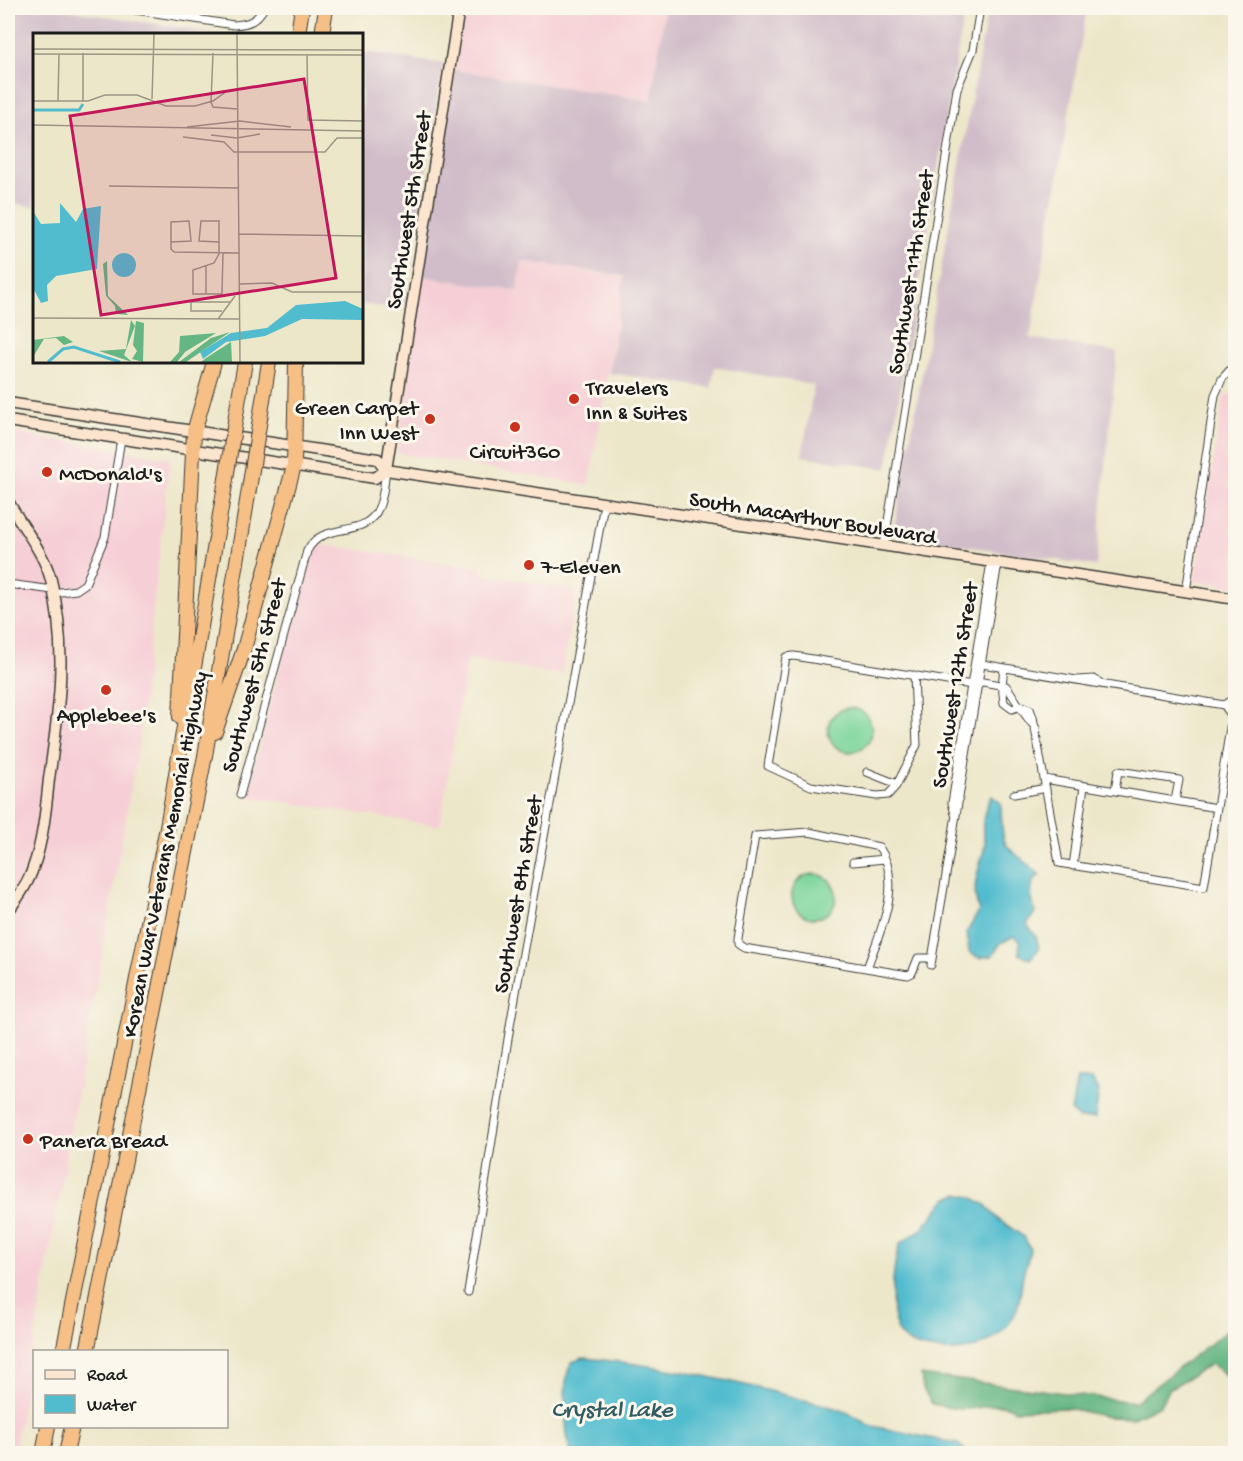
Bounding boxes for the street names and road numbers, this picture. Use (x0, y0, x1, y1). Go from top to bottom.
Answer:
street label: Southwest 5th Street (382, 108, 440, 311)
street label: Southwest 11th Street (884, 167, 942, 376)
street label: South MacArthur Boulevard (687, 488, 940, 553)
street label: Southwest 5th Street (217, 574, 295, 776)
street label: Southwest 12th Street (928, 579, 986, 790)
street label: Korean War Veterans Memorial Highway (119, 669, 215, 1040)
street label: Southwest 8th Street (490, 792, 550, 996)

